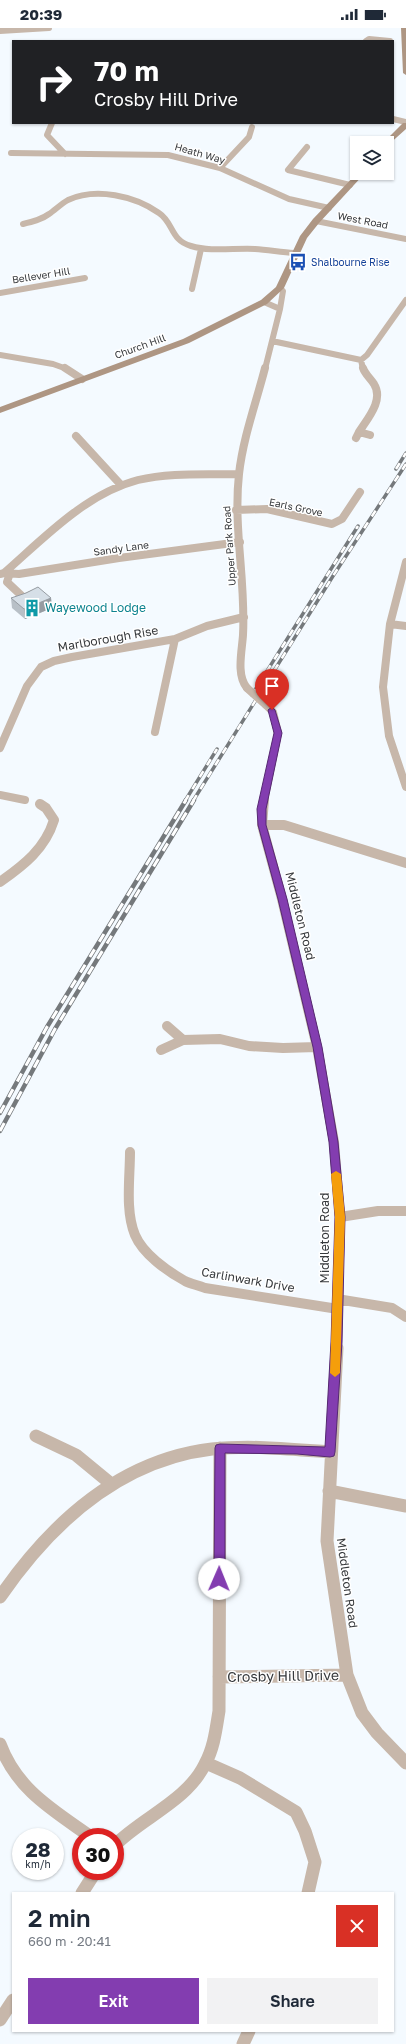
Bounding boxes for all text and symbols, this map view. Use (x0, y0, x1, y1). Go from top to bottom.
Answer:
text: 20:39 (20, 5, 62, 23)
text: 70 m (94, 54, 159, 87)
icon: right (28, 56, 80, 108)
text: Crosby Hill Drive (94, 88, 238, 110)
map controls (350, 136, 394, 180)
button: layers (350, 136, 394, 180)
street label: Heath Way (173, 140, 227, 166)
street label: West Road (337, 209, 389, 231)
bus stop icon: Shalbourne Rise (288, 252, 308, 272)
place label: Shalbourne Rise (311, 256, 390, 268)
street label: Bellever Hill (11, 264, 71, 286)
street label: Church Hill (113, 331, 167, 361)
street label: Earls Grove (268, 495, 324, 519)
street label: Upper Park Road (220, 505, 238, 587)
street label: Sandy Lane (93, 538, 150, 558)
building icon: Wayewood Lodge (22, 598, 42, 618)
place label: Wayewood Lodge (45, 600, 146, 615)
street label: Marlborough Rise (57, 622, 159, 655)
pin (255, 669, 289, 710)
icon: arrive (261, 675, 283, 697)
street label: Middleton Road (282, 870, 319, 962)
street label: Middleton Road (317, 1193, 332, 1283)
street label: Carlinwark Drive (200, 1264, 296, 1295)
street label: Middleton Road (334, 1537, 361, 1629)
position arrow (198, 1558, 240, 1600)
street label: Crosby Hill Drive (227, 1666, 339, 1685)
speed limit sign: 30 (72, 1828, 124, 1880)
text: 28 (25, 1837, 50, 1861)
text: km/h (25, 1858, 51, 1870)
text: 2 min (28, 1903, 90, 1932)
button: close (336, 1905, 378, 1947)
text: 660 m · 20:41 (28, 1933, 111, 1949)
button: Exit (28, 1978, 199, 2024)
button: Share (207, 1978, 378, 2024)

